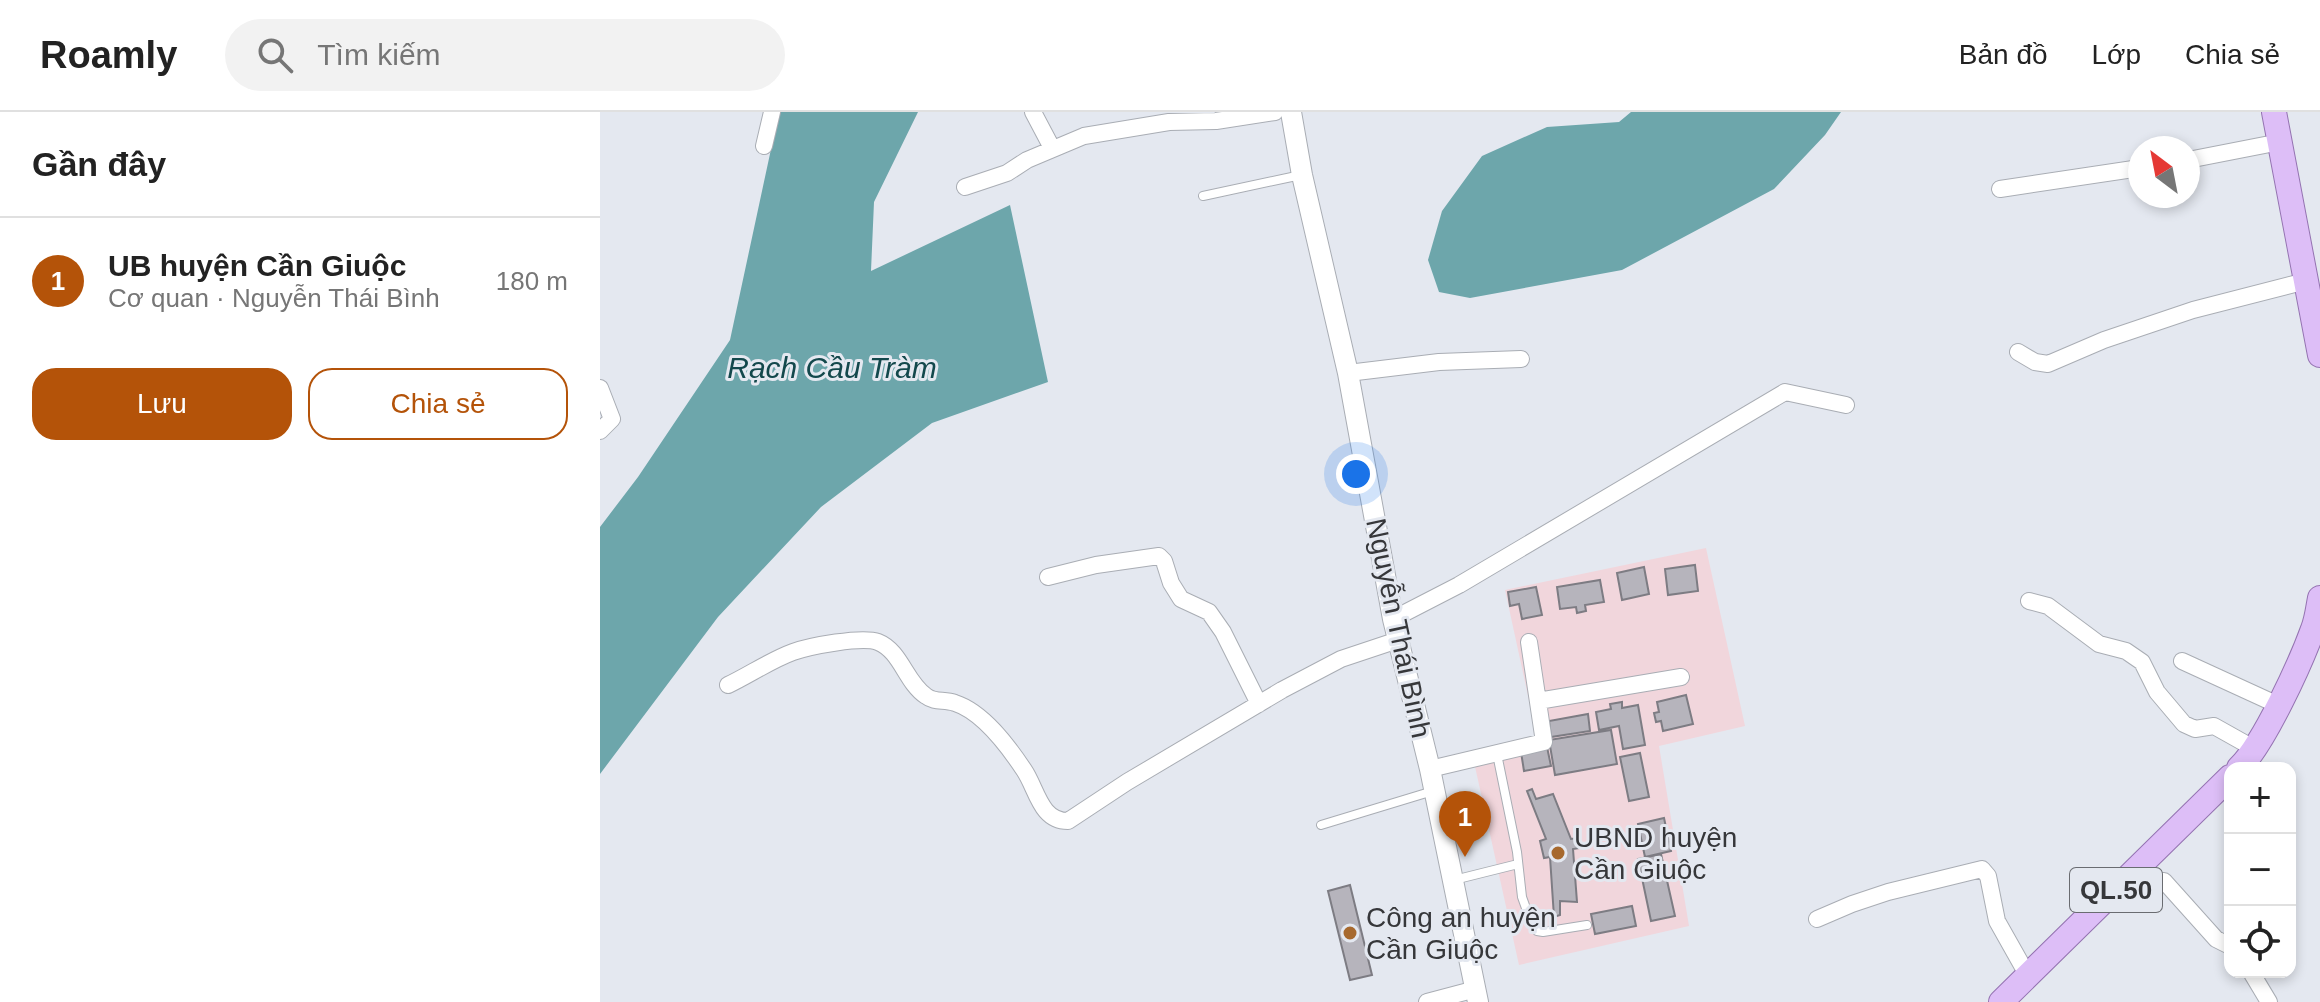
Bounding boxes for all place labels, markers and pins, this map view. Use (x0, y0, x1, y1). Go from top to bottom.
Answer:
pin: 1 (1439, 791, 1491, 857)
place label: UBND huyện Cần Giuộc (1574, 822, 1737, 885)
marker: UBND huyện Cần Giuộc (1549, 844, 1567, 862)
place label: Công an huyện Cần Giuộc (1366, 902, 1556, 965)
marker: Công an huyện Cần Giuộc (1341, 924, 1359, 942)

